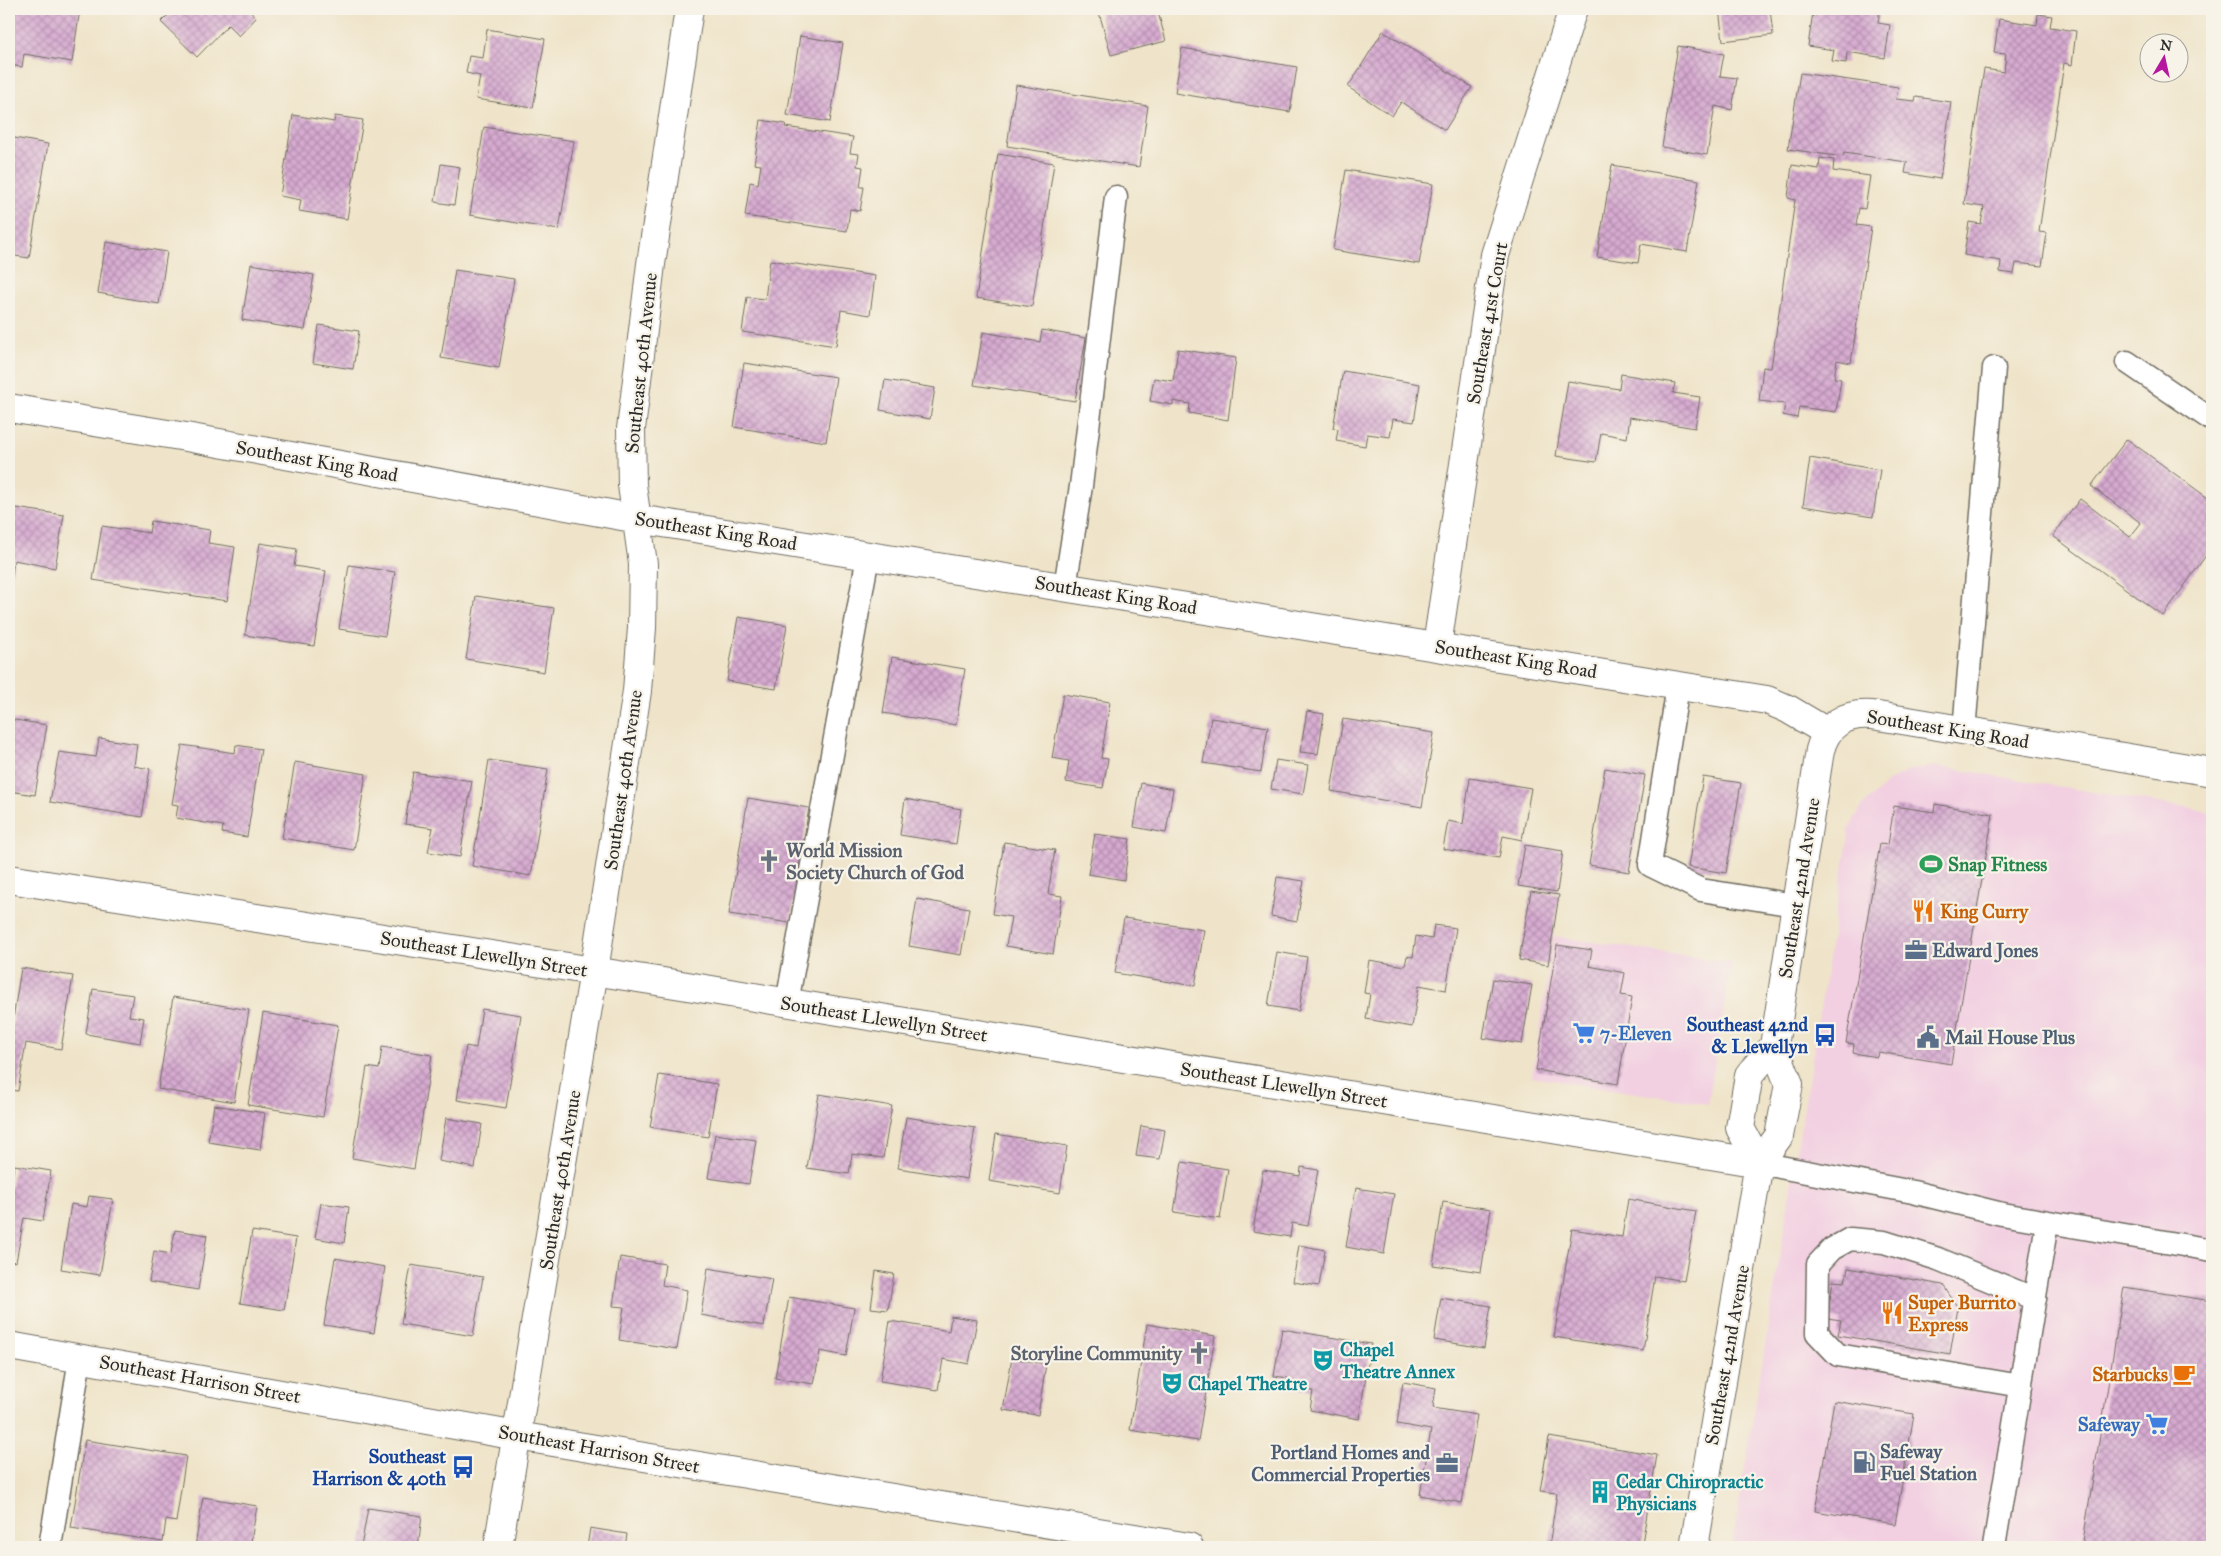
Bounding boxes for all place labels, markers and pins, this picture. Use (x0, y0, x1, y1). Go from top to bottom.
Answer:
place label: World Mission Society Church of God (786, 839, 964, 885)
church icon: World Mission Society Church of God (756, 848, 782, 874)
sports icon: Snap Fitness (1918, 851, 1944, 877)
place label: Snap Fitness (1948, 853, 2047, 877)
restaurant icon: King Curry (1910, 898, 1936, 924)
place label: King Curry (1940, 900, 2029, 924)
office icon: Edward Jones (1903, 937, 1929, 963)
place label: Edward Jones (1932, 939, 2038, 963)
place label: Southeast 42nd & Llewellyn (1687, 1013, 1809, 1059)
supermarket icon: 7-Eleven (1571, 1020, 1597, 1046)
place label: 7-Eleven (1600, 1022, 1672, 1045)
bus stop icon: Southeast 42nd & Llewellyn (1812, 1022, 1838, 1048)
public building icon: Mail House Plus (1915, 1024, 1941, 1050)
place label: Mail House Plus (1945, 1026, 2075, 1049)
place label: Super Burrito Express (1908, 1291, 2016, 1337)
restaurant icon: Super Burrito Express (1879, 1300, 1905, 1326)
place label: Chapel Theatre Annex (1339, 1338, 1455, 1383)
church icon: Storyline Community (1186, 1340, 1212, 1366)
place label: Storyline Community (1010, 1342, 1183, 1366)
theatre icon: Chapel Theatre Annex (1310, 1347, 1336, 1373)
cafe icon: Starbucks (2171, 1361, 2197, 1387)
place label: Starbucks (2092, 1363, 2168, 1386)
theatre icon: Chapel Theatre (1159, 1370, 1185, 1396)
place label: Chapel Theatre (1188, 1372, 1307, 1396)
supermarket icon: Safeway (2144, 1411, 2170, 1437)
place label: Safeway (2078, 1413, 2141, 1437)
place label: Safeway Fuel Station (1880, 1440, 1978, 1485)
place label: Portland Homes and Commercial Properties (1251, 1441, 1430, 1487)
place label: Southeast Harrison & 40th (312, 1445, 446, 1491)
fuel station icon: Safeway Fuel Station (1851, 1449, 1877, 1475)
office icon: Portland Homes and Commercial Properties (1434, 1450, 1460, 1476)
bus stop icon: Southeast Harrison & 40th (450, 1454, 476, 1480)
place label: Cedar Chiropractic Physicians (1616, 1470, 1764, 1516)
building icon: Cedar Chiropractic Physicians (1587, 1479, 1613, 1505)

